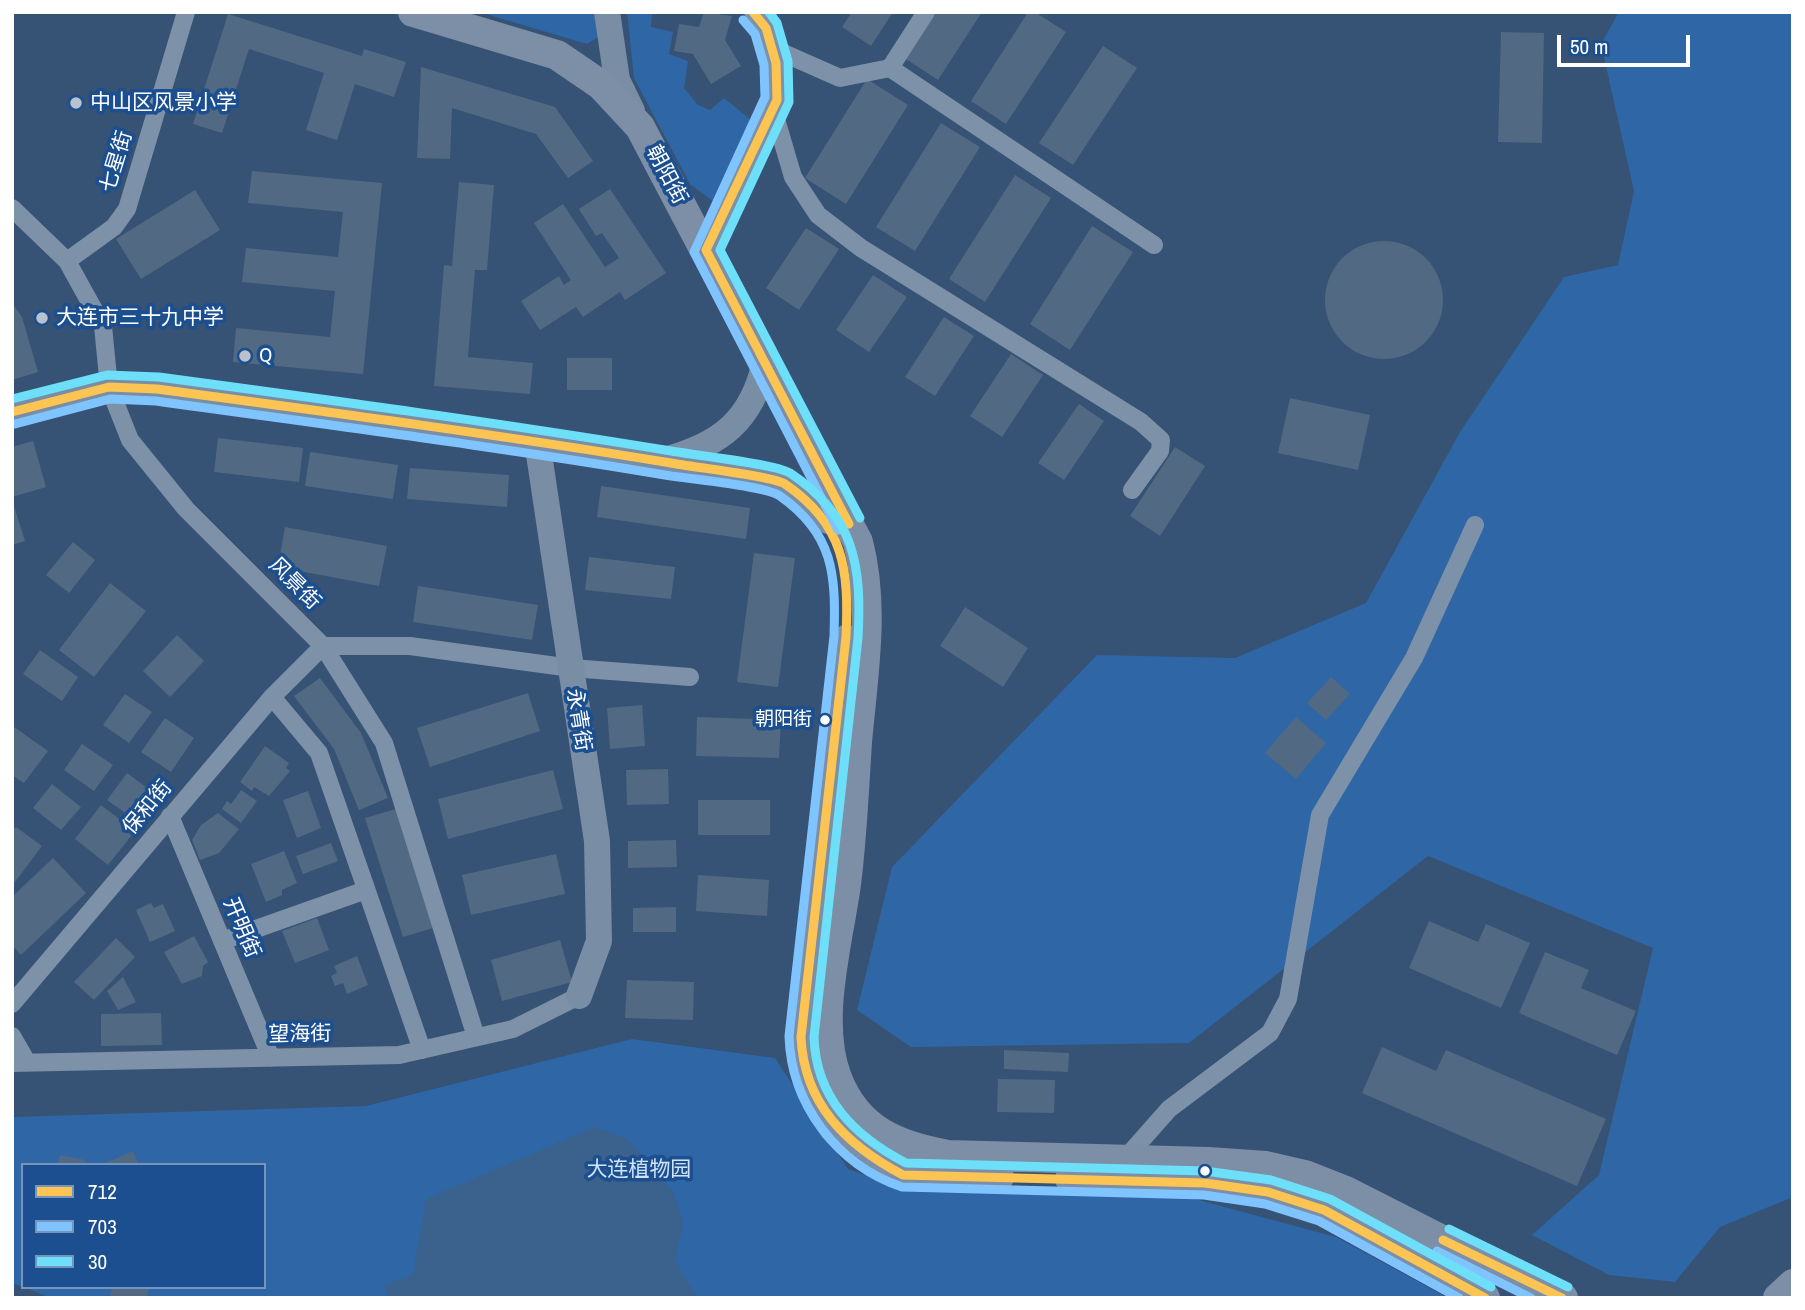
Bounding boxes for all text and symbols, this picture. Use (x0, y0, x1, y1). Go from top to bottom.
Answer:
scale bar (1560, 21, 1693, 65)
text: 50 m (1570, 32, 1608, 61)
place label: 中山区风景小学 (90, 90, 237, 116)
marker: 中山区风景小学 (68, 95, 84, 111)
street label: 七星街 (96, 128, 138, 196)
street label: 朝阳街 (640, 141, 692, 209)
place label: 大连市三十九中学 (56, 305, 224, 331)
marker: 大连市三十九中学 (34, 310, 50, 326)
place label: Q (259, 343, 272, 369)
marker: Q (237, 348, 253, 364)
street label: 风景街 (263, 553, 325, 615)
street label: 永青街 (561, 687, 595, 753)
place label: 朝阳街 (755, 709, 812, 731)
marker: 朝阳街 (818, 713, 832, 727)
street label: 保和街 (118, 776, 178, 840)
street label: 开明街 (217, 894, 265, 962)
street label: 望海街 (268, 1022, 332, 1048)
park label: 大连植物园 (587, 1157, 691, 1183)
legend (21, 1163, 266, 1289)
unlabelled marker (1198, 1164, 1212, 1178)
text: 712 (88, 1177, 117, 1206)
text: 703 (88, 1212, 117, 1241)
text: 30 (88, 1247, 107, 1276)

